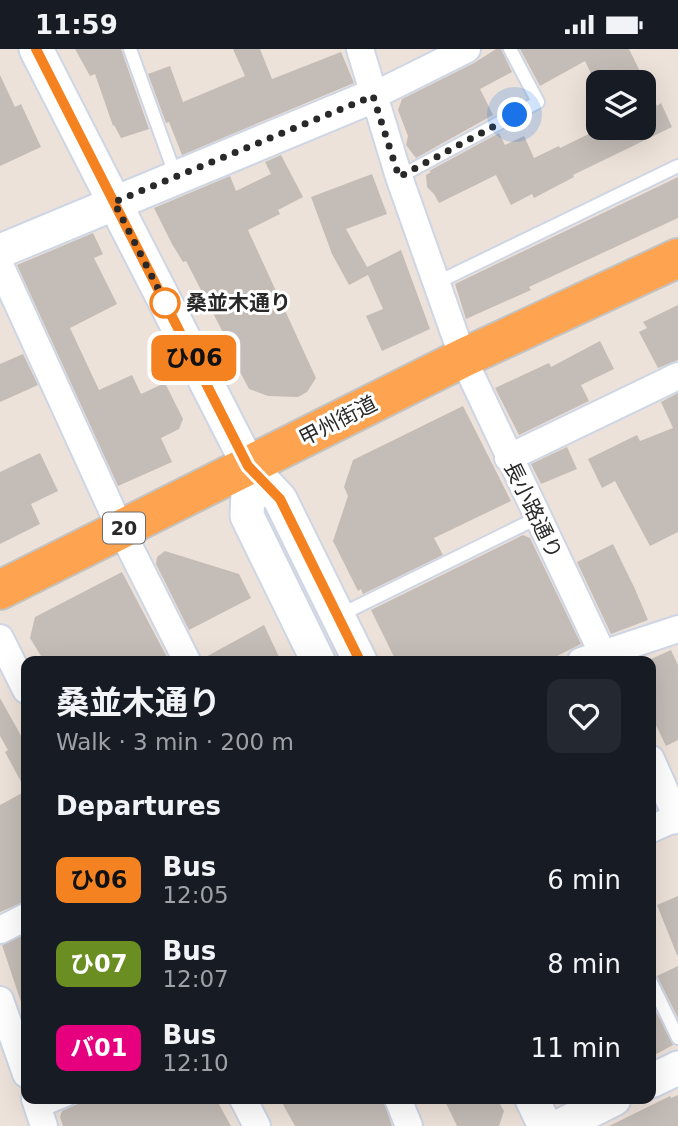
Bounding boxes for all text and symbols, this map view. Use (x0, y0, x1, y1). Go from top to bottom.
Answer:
text: 11:59 (35, 10, 118, 40)
map controls (586, 70, 656, 140)
button: layers (586, 70, 656, 140)
your location (497, 97, 532, 132)
marker: 桑並木通り (150, 288, 180, 318)
place label: 桑並木通り (186, 291, 291, 315)
line badge: ひ06 (154, 335, 234, 381)
text: ひ06 (165, 344, 223, 372)
street label: 甲州街道 (295, 391, 381, 451)
street label: 長小路通り (499, 458, 567, 562)
road number: 20 (103, 513, 145, 543)
button: heart (547, 679, 621, 753)
text: 桑並木通り (56, 683, 221, 722)
text: Walk · 3 min · 200 m (56, 729, 294, 755)
text: Departures (56, 791, 221, 821)
text: Bus (162, 852, 216, 882)
text: 6 min (547, 865, 621, 895)
text: ひ06 (70, 866, 127, 894)
text: 12:05 (162, 882, 229, 908)
text: Bus (162, 936, 216, 966)
text: 8 min (547, 949, 621, 979)
text: ひ07 (70, 950, 127, 978)
text: 12:07 (162, 966, 229, 992)
text: Bus (162, 1020, 216, 1050)
text: 11 min (531, 1033, 621, 1063)
text: バ01 (70, 1034, 127, 1062)
text: 12:10 (162, 1050, 229, 1076)

